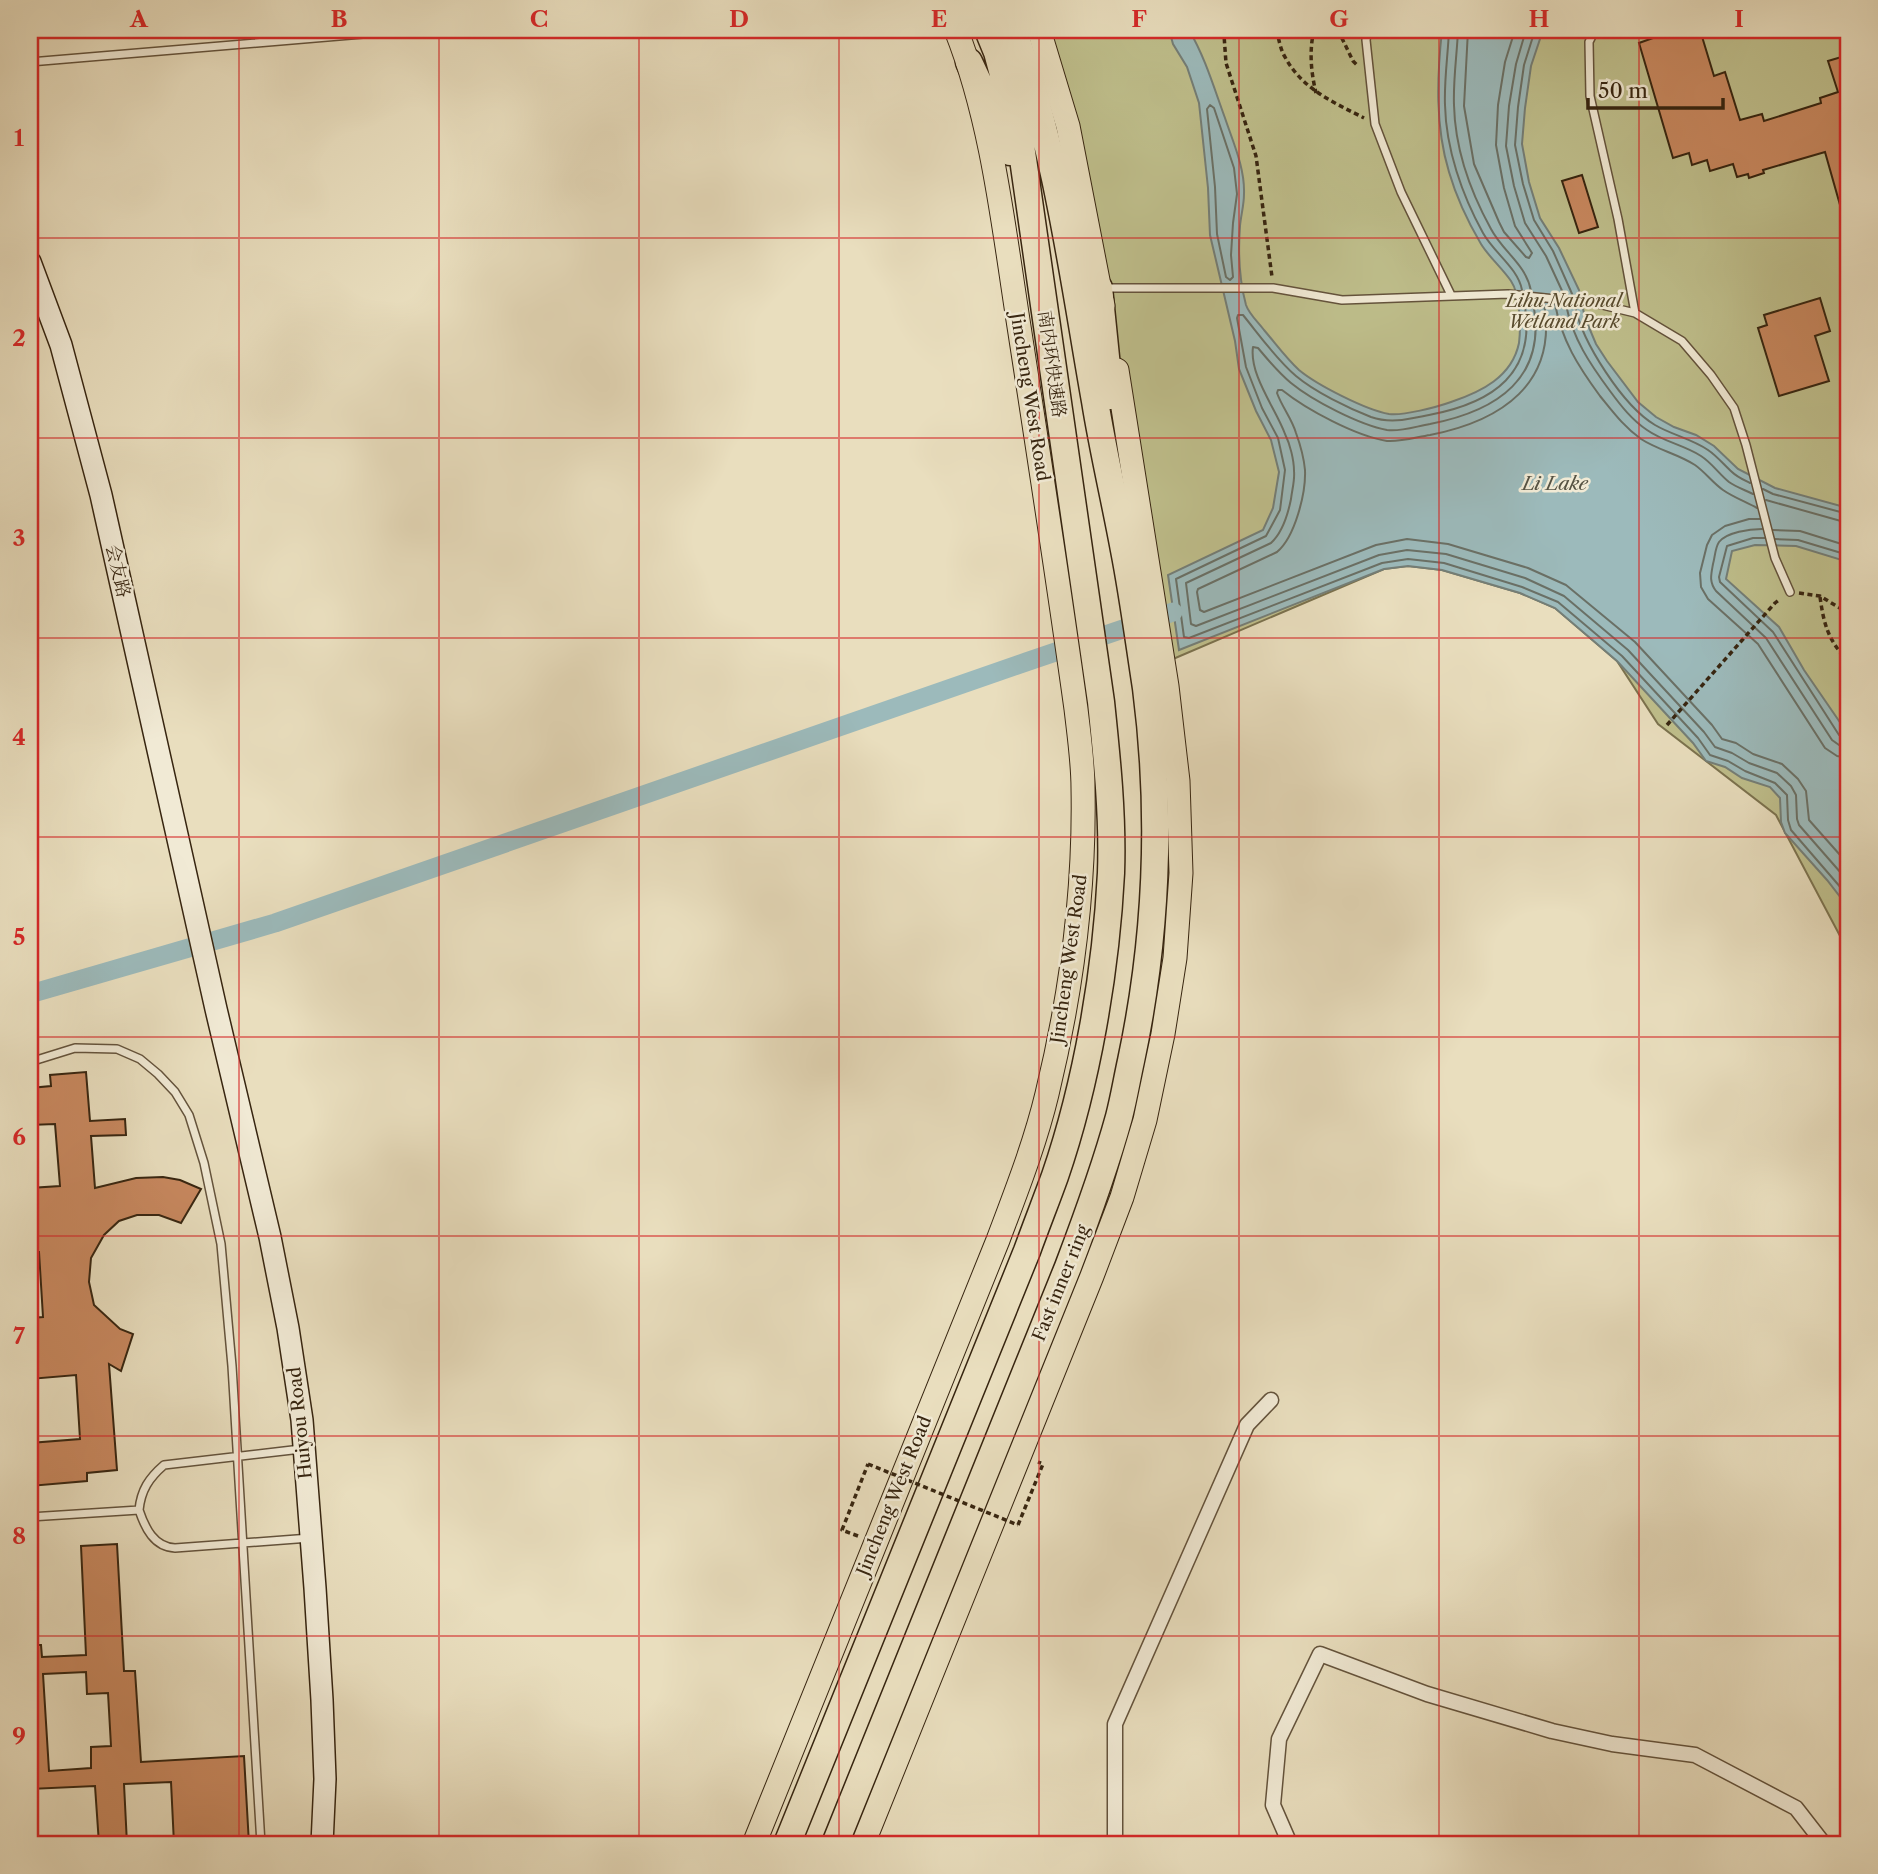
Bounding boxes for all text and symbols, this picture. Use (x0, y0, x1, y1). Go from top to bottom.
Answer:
text: A (129, 5, 149, 33)
text: B (330, 5, 348, 33)
text: C (530, 5, 548, 33)
text: D (729, 5, 749, 33)
text: E (931, 5, 947, 33)
text: F (1131, 5, 1147, 33)
text: G (1329, 5, 1349, 33)
text: H (1529, 5, 1550, 33)
text: I (1734, 5, 1744, 33)
scale bar (1588, 66, 1722, 110)
text: 50 m (1598, 78, 1648, 103)
text: 1 (14, 124, 25, 152)
park label: Lihu National Wetland Park (1504, 290, 1624, 333)
street label: Jincheng West Road (1005, 308, 1054, 483)
street label: 南内环快速路 (1034, 309, 1070, 419)
text: 2 (12, 324, 26, 352)
water label: Li Lake (1520, 472, 1589, 495)
text: 3 (13, 524, 26, 552)
street label: 会友路 (101, 542, 135, 600)
text: 4 (12, 723, 26, 751)
street label: Jincheng West Road (1046, 873, 1092, 1048)
text: 5 (13, 923, 25, 951)
text: 6 (12, 1123, 26, 1151)
street label: Fast inner ring (1028, 1221, 1094, 1344)
text: 7 (13, 1322, 25, 1350)
street label: Huiyou Road (283, 1366, 317, 1480)
street label: Jincheng West Road (851, 1413, 936, 1582)
text: 8 (12, 1522, 26, 1550)
text: 9 (12, 1722, 26, 1750)

